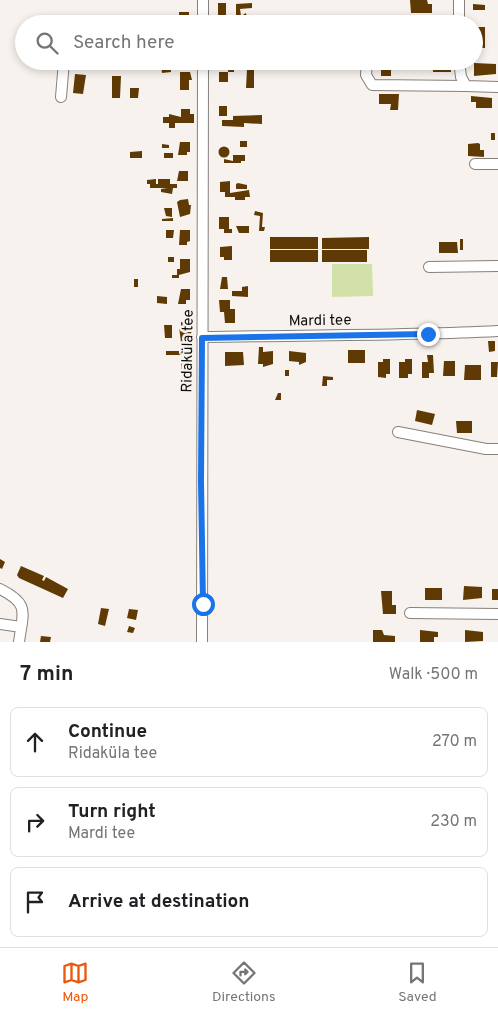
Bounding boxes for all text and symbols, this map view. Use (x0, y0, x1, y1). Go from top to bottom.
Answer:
search box (15, 15, 483, 70)
icon: search (33, 29, 61, 57)
text: Search here (73, 31, 175, 55)
street label: Ridaküla tee (178, 309, 199, 393)
street label: Mardi tee (288, 311, 352, 332)
route end (417, 323, 440, 346)
route start (192, 593, 215, 616)
text: 7 min (20, 661, 73, 688)
text: Walk · 500 m (389, 665, 478, 685)
text: Continue (68, 720, 147, 744)
icon: ahead (21, 728, 49, 756)
text: 270 m (432, 732, 477, 752)
text: Ridaküla tee (68, 744, 157, 764)
text: Turn right (68, 800, 156, 824)
icon: right (21, 808, 49, 836)
text: 230 m (430, 812, 477, 832)
text: Mardi tee (68, 824, 135, 844)
icon: arrive (21, 888, 49, 916)
text: Arrive at destination (68, 890, 249, 914)
tab: Map (61, 959, 89, 1006)
tab: Directions (212, 959, 276, 1006)
tab: Saved (398, 959, 437, 1006)

